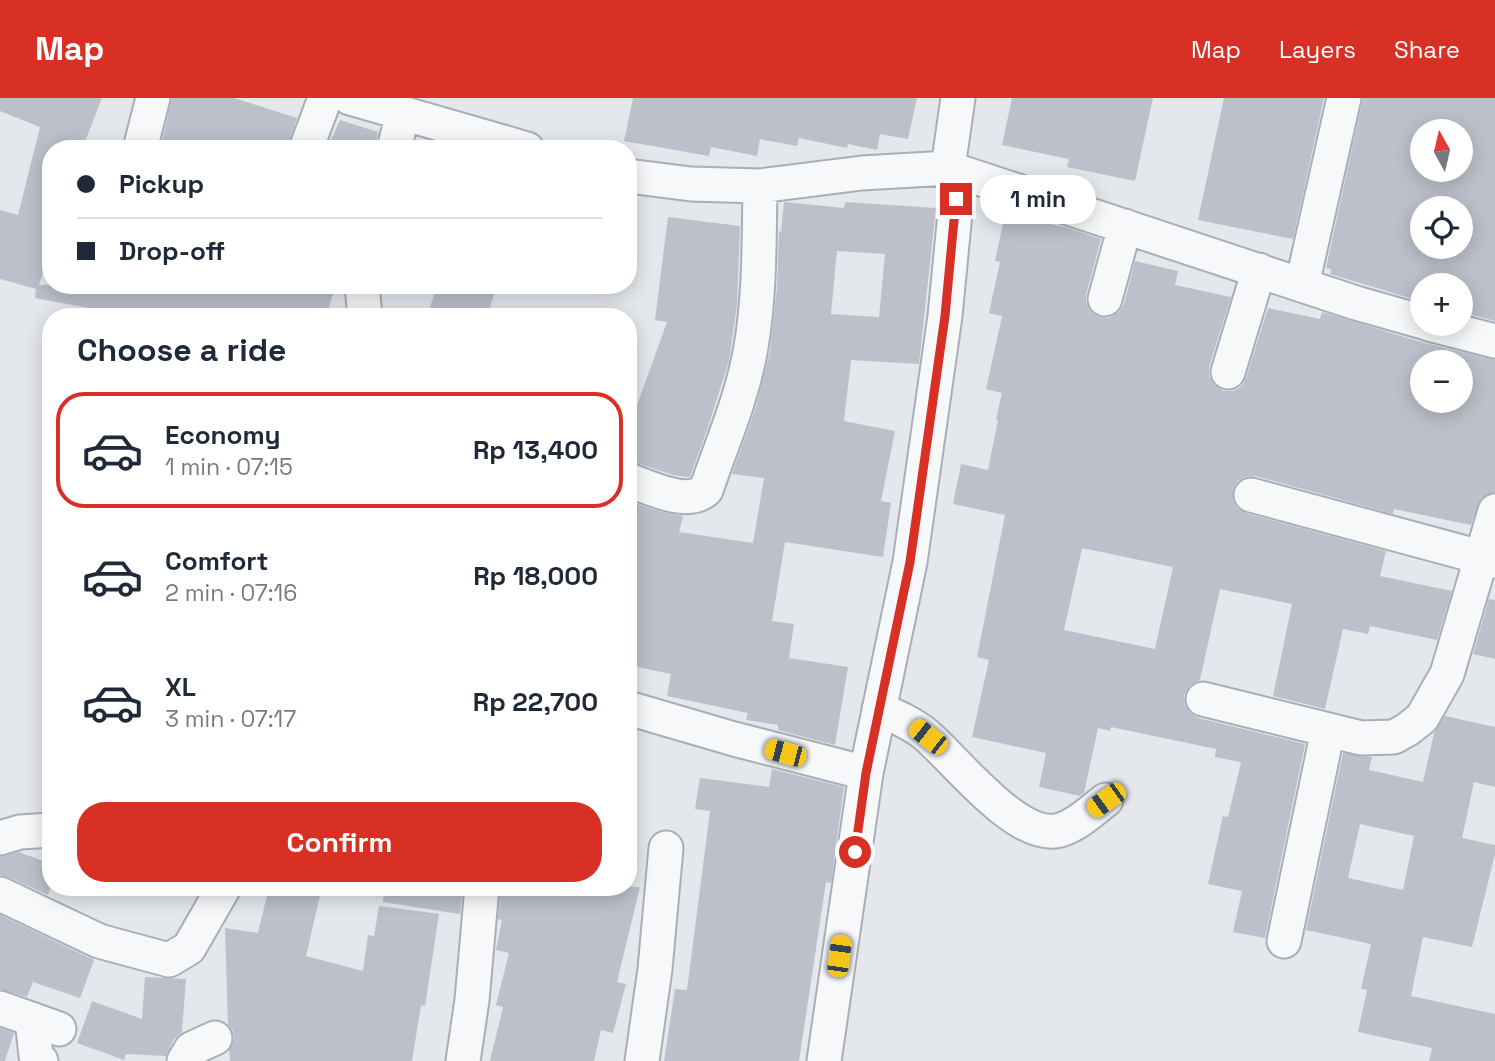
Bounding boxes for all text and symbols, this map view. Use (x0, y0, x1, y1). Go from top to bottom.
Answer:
text: Map (35, 28, 104, 70)
text: Map (1191, 34, 1241, 65)
text: Layers (1279, 34, 1356, 65)
text: Share (1394, 34, 1460, 65)
north arrow (1410, 119, 1474, 182)
map controls (1410, 119, 1473, 413)
text: Pickup (119, 167, 204, 201)
callout: 1 min (981, 174, 1096, 224)
route end (940, 183, 972, 215)
text: 1 min (1010, 184, 1066, 214)
button: locate (1410, 196, 1473, 259)
text: Drop-off (119, 234, 225, 268)
button: + (1410, 273, 1473, 336)
text: Choose a ride (77, 330, 287, 370)
button: − (1410, 350, 1473, 413)
text: Economy (165, 418, 281, 452)
icon: car (81, 419, 144, 482)
text: Rp 13,400 (473, 433, 598, 467)
text: 1 min · 07:15 (165, 452, 293, 482)
text: Comfort (165, 544, 268, 578)
icon: car (81, 545, 144, 608)
text: Rp 18,000 (473, 559, 598, 593)
text: 2 min · 07:16 (165, 578, 297, 608)
text: XL (165, 670, 196, 704)
icon: car (81, 671, 144, 734)
text: Rp 22,700 (473, 685, 598, 719)
text: 3 min · 07:17 (165, 704, 296, 734)
car (905, 716, 952, 758)
car (762, 737, 809, 769)
car (1083, 779, 1130, 821)
button: Confirm (77, 802, 602, 882)
route start (839, 836, 871, 868)
car (826, 934, 853, 978)

